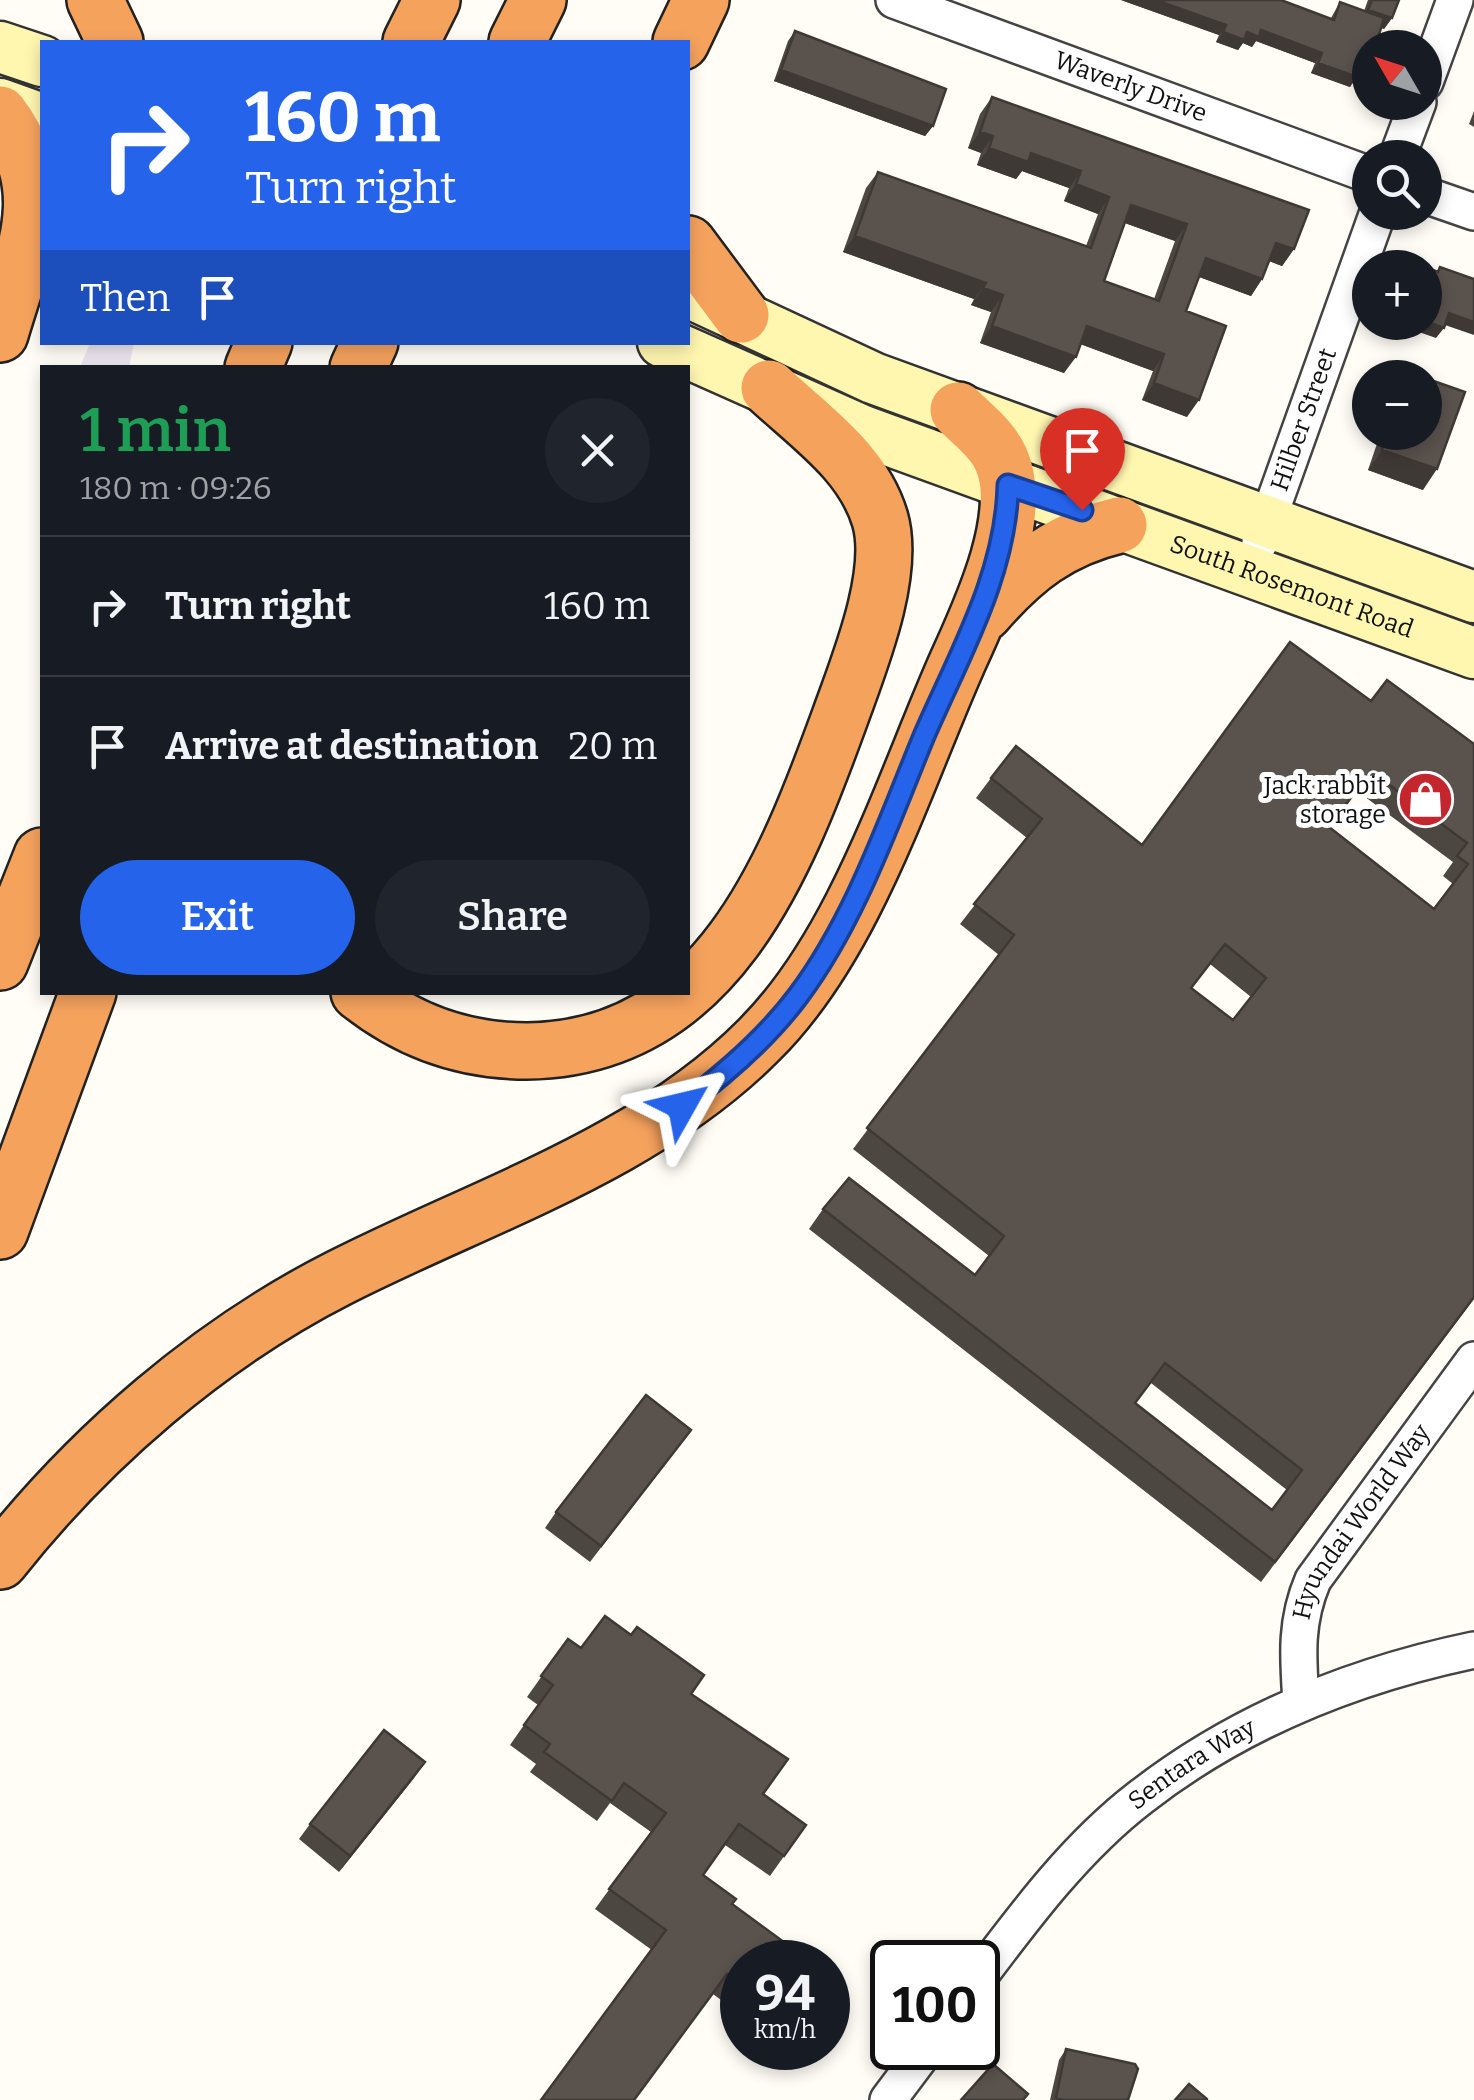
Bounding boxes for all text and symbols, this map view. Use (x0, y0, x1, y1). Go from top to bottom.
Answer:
north arrow (1352, 30, 1442, 120)
map controls (1352, 30, 1442, 450)
street label: Waverly Drive (1050, 45, 1211, 129)
text: 160 m (245, 76, 440, 160)
icon: right (80, 80, 210, 210)
button: search (1352, 140, 1442, 230)
text: Turn right (245, 161, 457, 215)
button: + (1352, 250, 1442, 340)
icon: arrive (190, 270, 245, 325)
text: Then (80, 275, 170, 321)
street label: Hilber Street (1264, 344, 1343, 495)
button: − (1352, 360, 1442, 450)
text: 1 min (80, 395, 231, 467)
button: close (545, 398, 650, 503)
pin (1040, 408, 1125, 511)
icon: arrive (1055, 423, 1110, 478)
text: 180 m · 09:26 (80, 469, 271, 507)
street label: South Rosemont Road (1166, 529, 1418, 645)
icon: right (80, 579, 135, 634)
text: Turn right (165, 583, 351, 629)
text: 160 m (544, 583, 650, 629)
icon: arrive (80, 719, 135, 774)
text: Arrive at destination (165, 723, 538, 769)
text: 20 m (568, 723, 657, 769)
shop icon: Jack rabbit storage (1395, 770, 1455, 830)
place label: Jack rabbit storage (1263, 771, 1386, 830)
button: Exit (80, 860, 355, 975)
button: Share (375, 860, 650, 975)
position arrow (630, 1054, 734, 1158)
street label: Hyundai World Way (1287, 1418, 1437, 1622)
street label: Sentara Way (1122, 1712, 1261, 1816)
speed limit sign: 100 (870, 1940, 1000, 2070)
text: 94 (755, 1963, 815, 2023)
text: km/h (754, 2015, 816, 2045)

